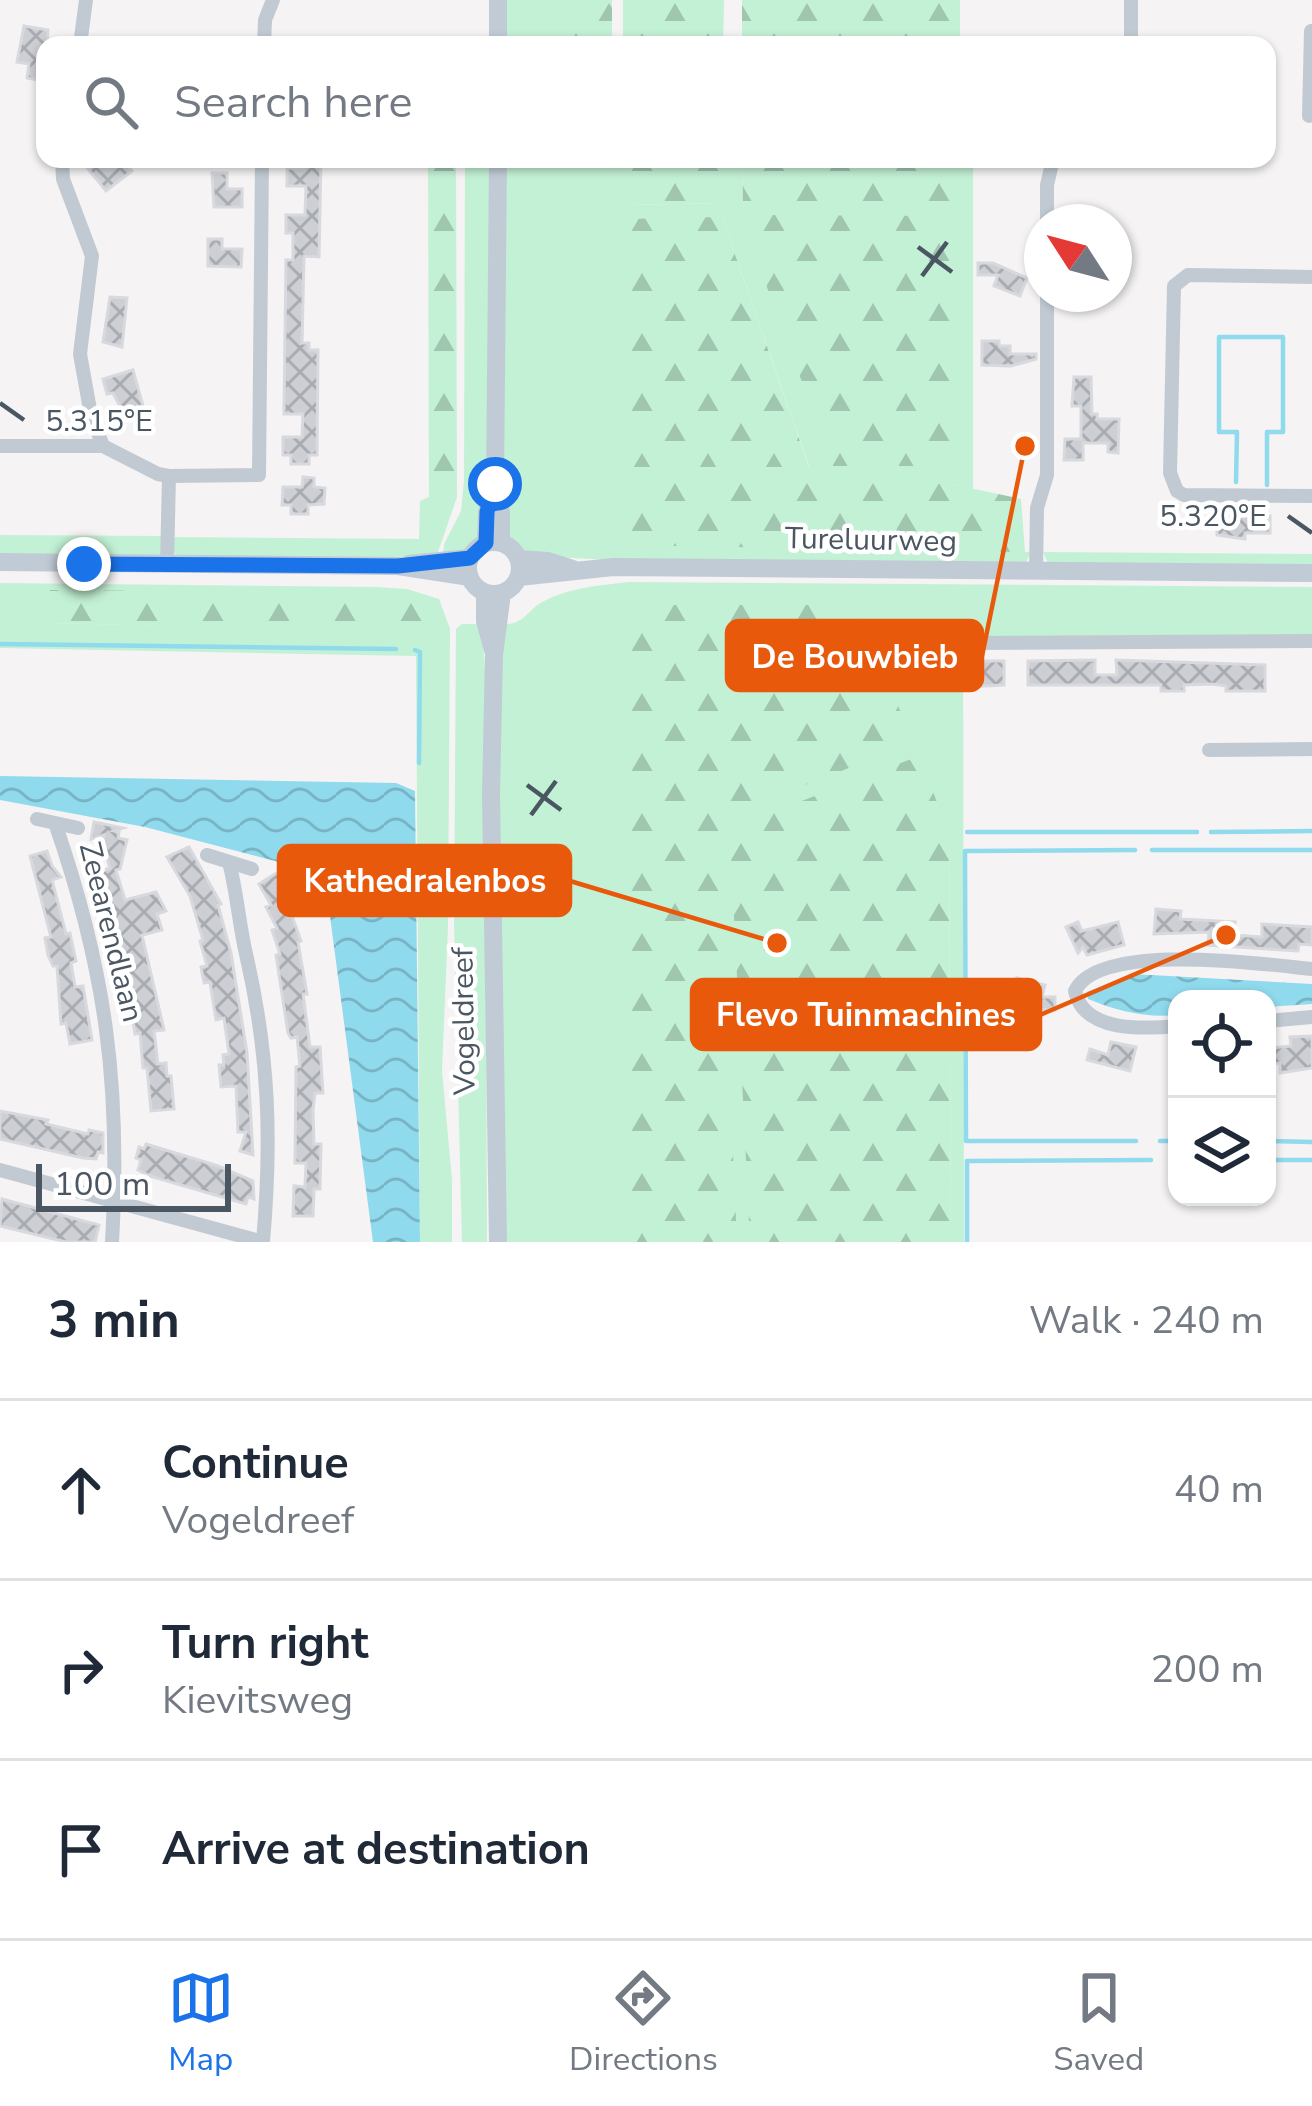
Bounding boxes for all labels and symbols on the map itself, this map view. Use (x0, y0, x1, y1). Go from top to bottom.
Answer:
north arrow (1024, 204, 1132, 312)
text: 5.315°E (45, 401, 153, 442)
route start (468, 457, 522, 511)
text: 5.320°E (1159, 496, 1267, 537)
street label: Tureluurweg (785, 518, 957, 562)
route end (57, 537, 111, 591)
callout: De Bouwbieb (727, 621, 982, 690)
text: De Bouwbieb (752, 635, 958, 680)
street label: Zeearendlaan (69, 838, 153, 1026)
callout: Kathedralenbos (279, 846, 570, 915)
text: Kathedralenbos (304, 859, 546, 904)
street label: Vogeldreef (442, 946, 486, 1096)
callout: Flevo Tuinmachines (692, 980, 1040, 1049)
text: Flevo Tuinmachines (716, 993, 1016, 1038)
scale bar (36, 1158, 231, 1211)

